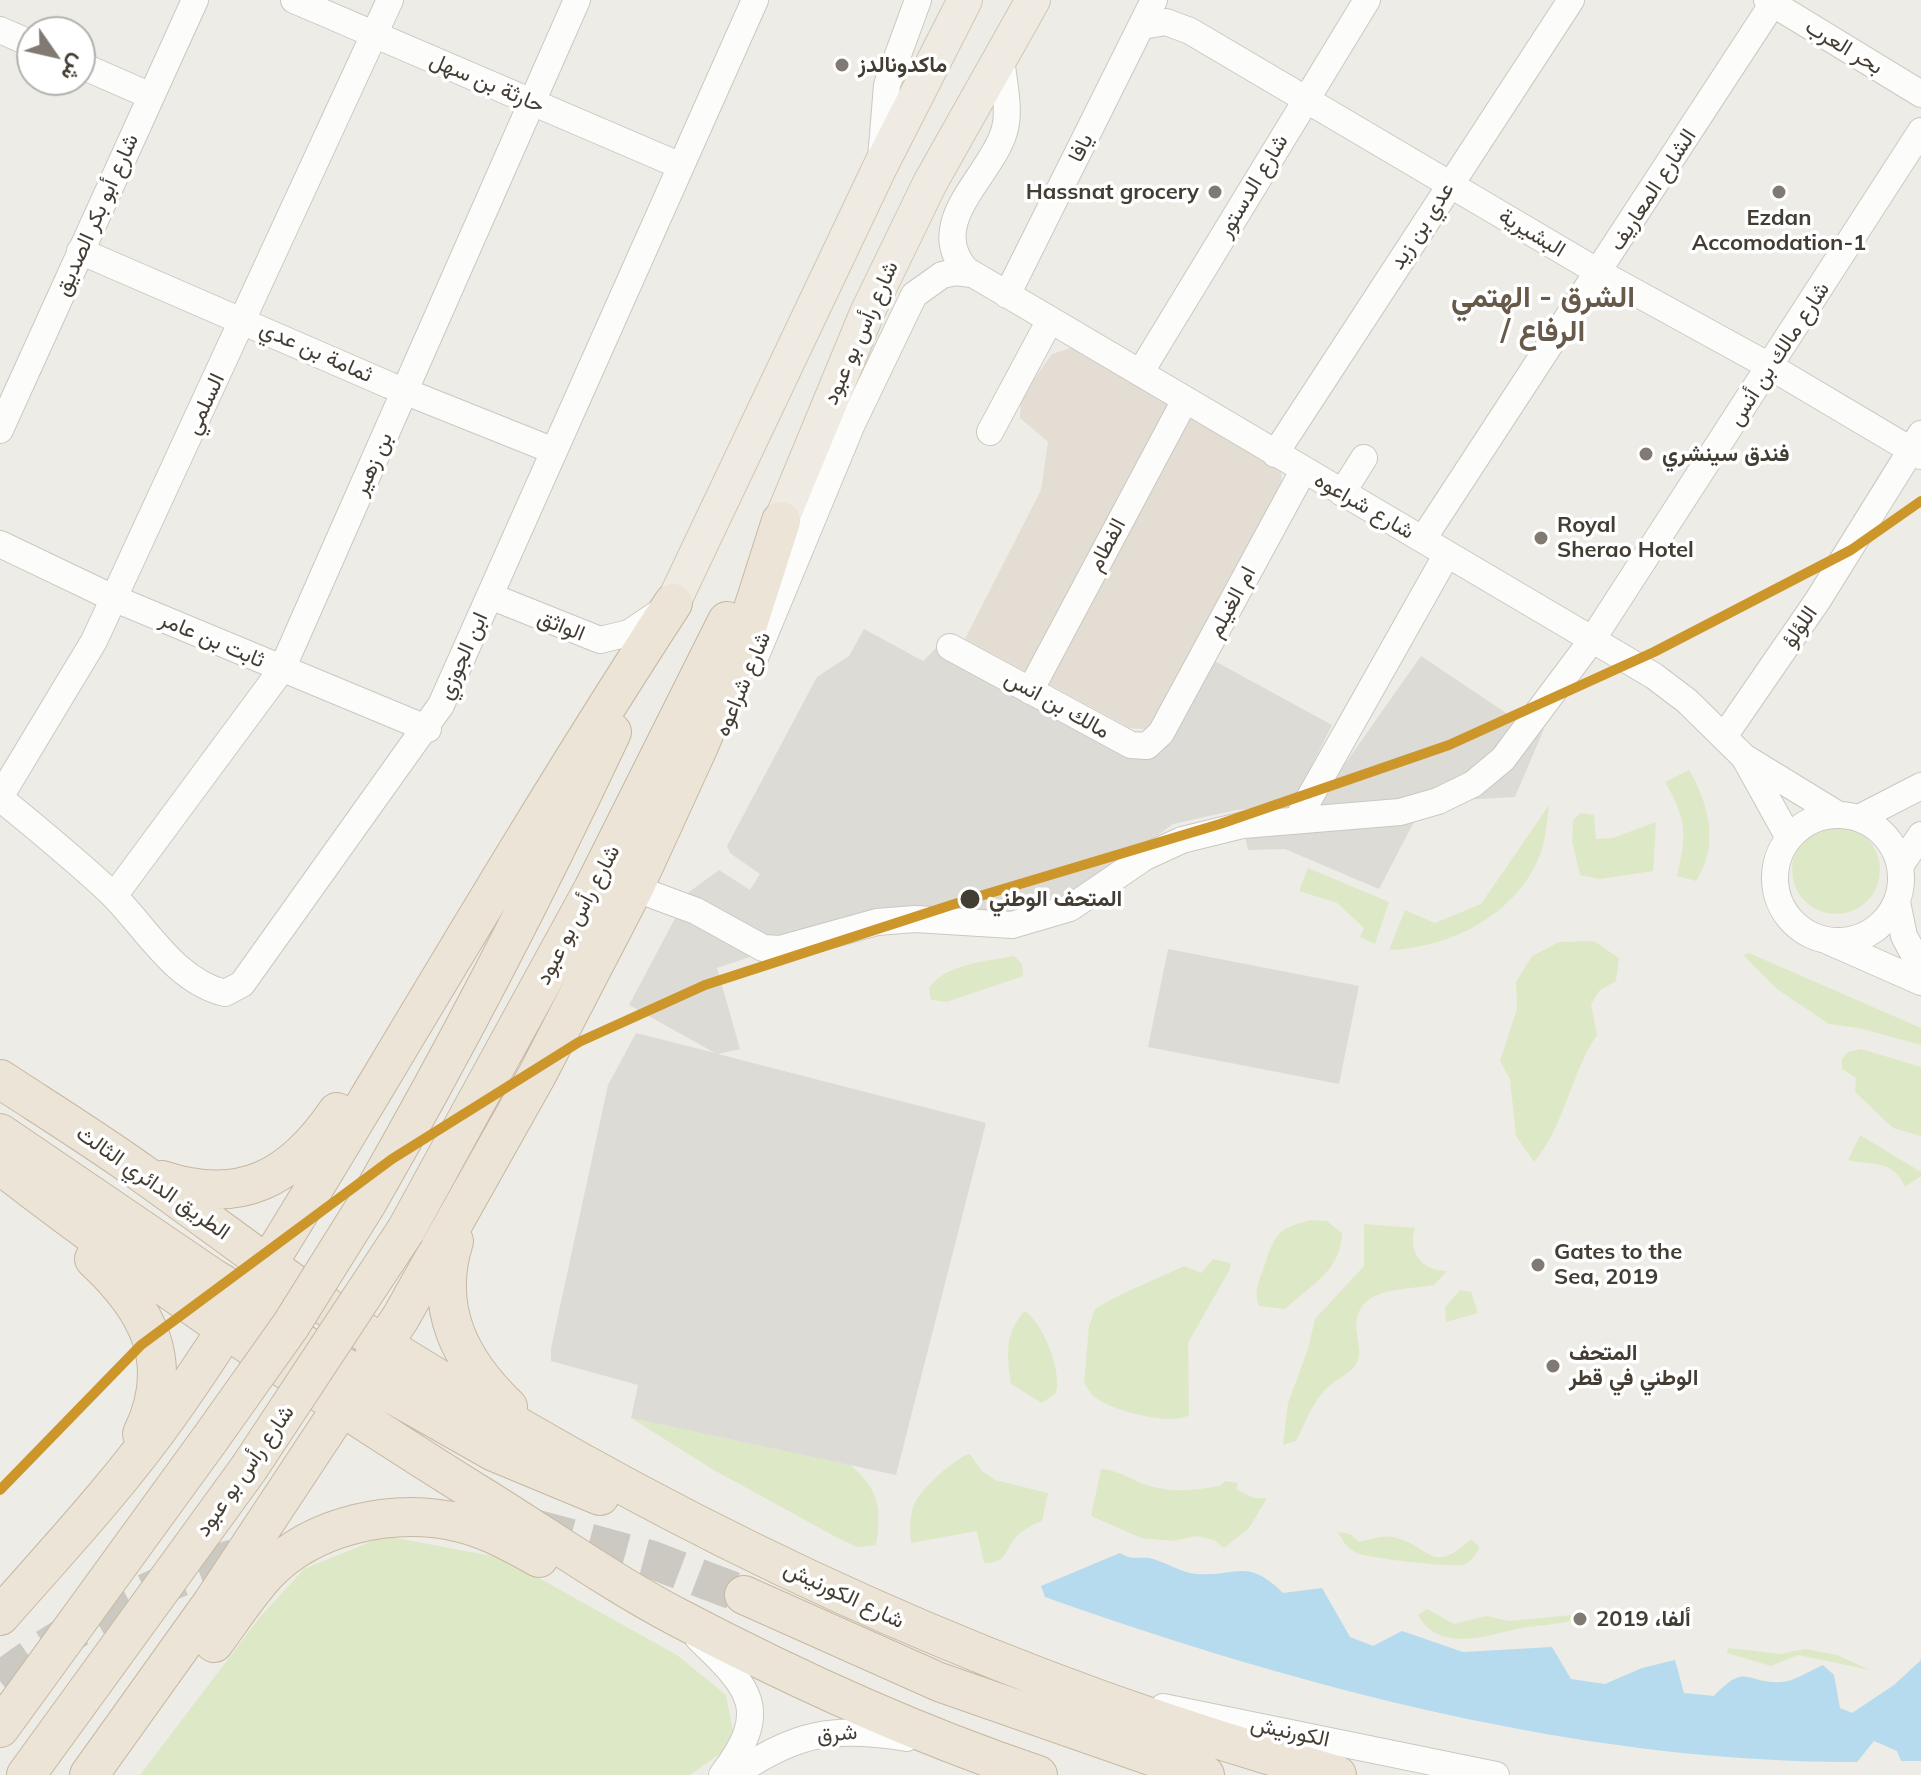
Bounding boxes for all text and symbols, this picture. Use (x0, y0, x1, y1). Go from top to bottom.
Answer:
street label: بحر العرب (1800, 14, 1888, 80)
north arrow (16, 16, 96, 96)
street label: حارثة بن سهل (426, 47, 548, 119)
text: ش (55, 50, 93, 87)
place label: ماكدونالدز (858, 52, 947, 78)
marker: ماكدونالدز (833, 56, 851, 74)
street label: الشارع المعاريف (1604, 124, 1702, 256)
street label: يافا (1063, 129, 1099, 167)
street label: شارع أبو بكر الصديق (49, 130, 145, 300)
street label: شارع الدستور (1212, 130, 1294, 242)
street label: عدي بن زيد (1384, 177, 1460, 275)
place label: Hassnat grocery (1026, 179, 1199, 205)
marker: Hassnat grocery (1206, 183, 1224, 201)
marker: Ezdan Accomodation-1 (1770, 183, 1788, 201)
street label: البشيرية (1494, 203, 1570, 263)
place label: Ezdan Accomodation-1 (1692, 205, 1866, 256)
street label: شارع رأس بو عبود (818, 257, 904, 409)
street label: شارع مالك بن أنس (1723, 277, 1835, 431)
district label: الشرق - الهتمي / الرفاع (1451, 280, 1635, 350)
street label: ثمامة بن عدي (255, 315, 377, 389)
street label: السلمي (179, 369, 231, 439)
street label: بن زهير (347, 428, 399, 500)
place label: فندق سينشري (1662, 441, 1789, 467)
marker: فندق سينشري (1637, 445, 1655, 463)
street label: شارع شراعوه (1309, 467, 1419, 545)
place label: Royal Sherao Hotel (1557, 512, 1694, 564)
street label: الفطام (1082, 514, 1132, 576)
marker: Royal Sherao Hotel (1532, 529, 1550, 547)
street label: ام الغيلم (1202, 562, 1262, 642)
street label: اللؤلؤ (1777, 601, 1823, 653)
street label: الواثق (533, 605, 589, 647)
street label: ثابت بن عامر (156, 606, 268, 674)
street label: ابن الجوزي (432, 608, 494, 704)
street label: شارع شراعوه (709, 628, 777, 740)
street label: مالك بن انس (1000, 665, 1114, 745)
street label: شارع رأس بو عبود (530, 841, 626, 989)
place label: المتحف الوطني (989, 886, 1122, 912)
marker: المتحف الوطني (958, 887, 982, 911)
street label: الطريق الدائري الثالث (71, 1120, 235, 1246)
place label: Gates to the Sea, 2019 (1554, 1239, 1682, 1290)
marker: Gates to the Sea, 2019 (1529, 1256, 1547, 1274)
place label: المتحف الوطني في قطر (1569, 1340, 1698, 1392)
marker: المتحف الوطني في قطر (1544, 1357, 1562, 1375)
street label: شارع رأس بو عبود (190, 1400, 300, 1542)
street label: شارع الكورنيش (780, 1556, 908, 1634)
place label: ألفا، 2019 (1596, 1606, 1691, 1632)
marker: ألفا، 2019 (1571, 1610, 1589, 1628)
street label: الكورنيش (1248, 1711, 1332, 1753)
street label: شرق (816, 1719, 858, 1749)

